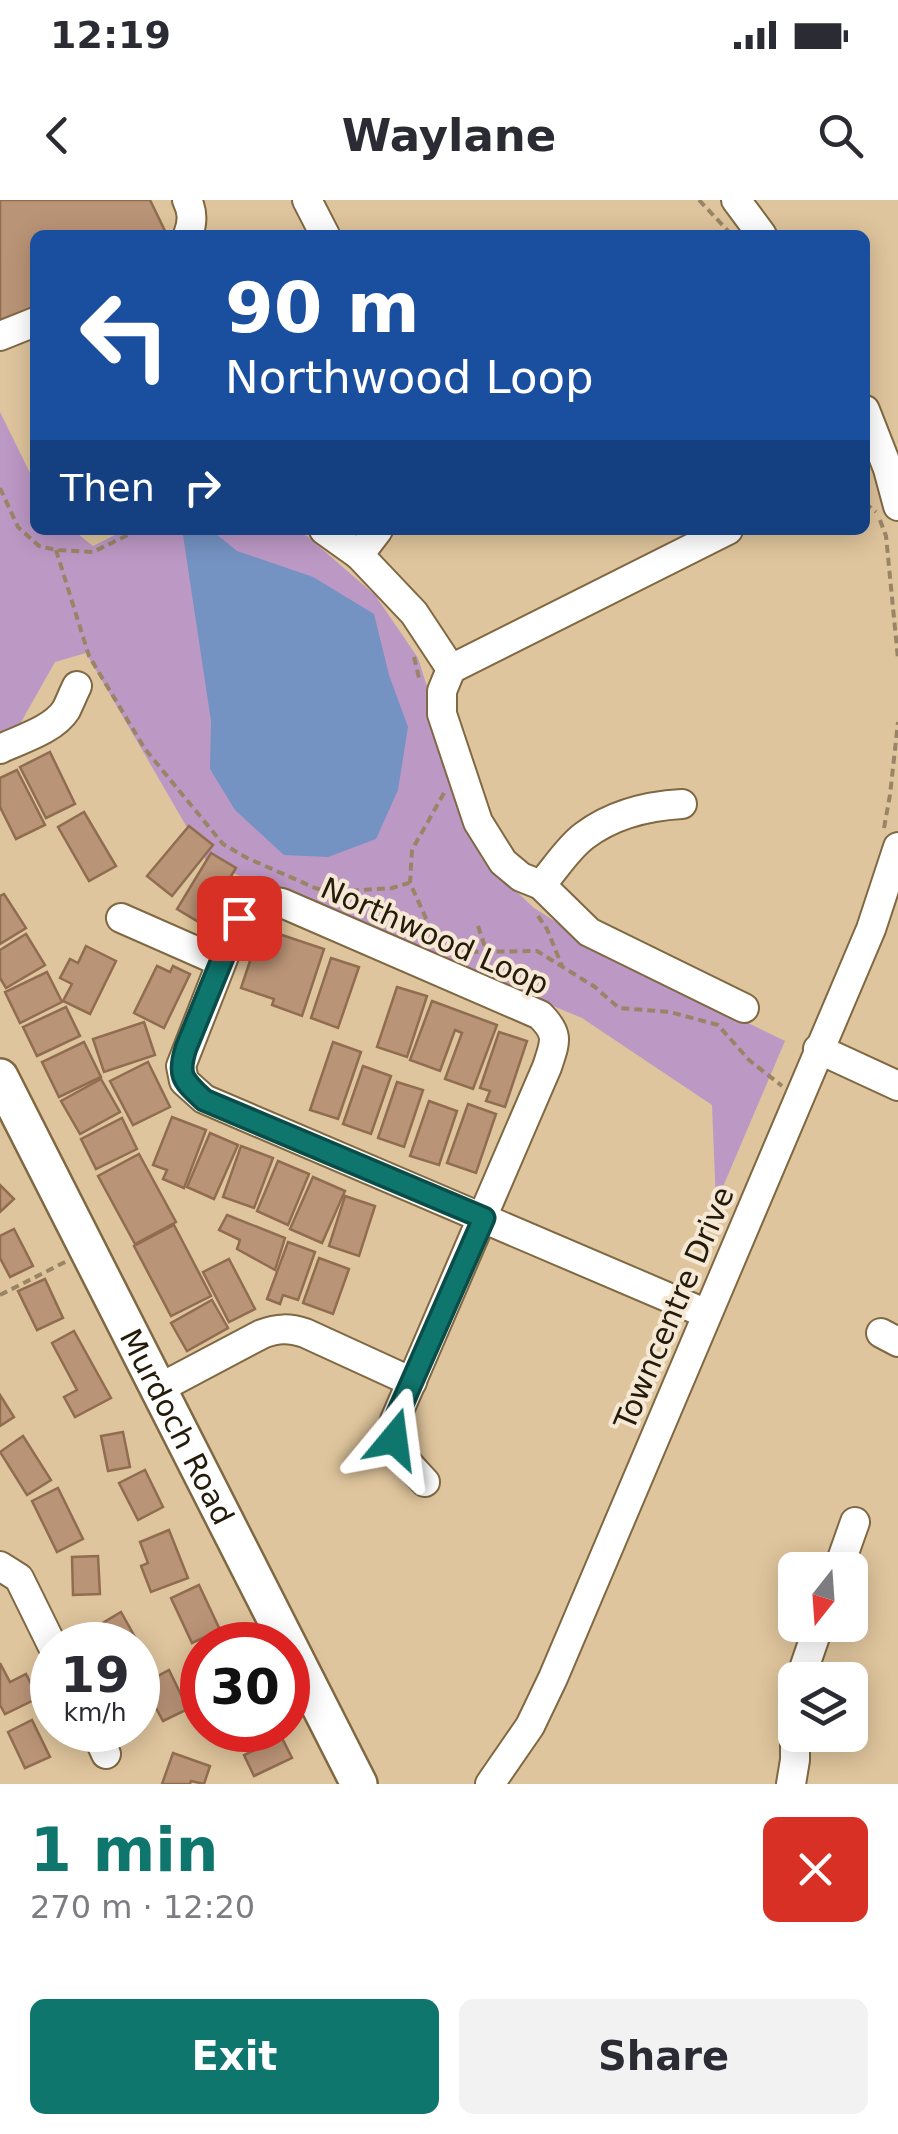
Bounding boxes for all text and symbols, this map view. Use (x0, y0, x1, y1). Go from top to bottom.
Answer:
text: 12:19 (50, 13, 171, 57)
icon: back (30, 108, 85, 163)
icon: search (813, 108, 868, 163)
text: Waylane (342, 109, 556, 162)
text: 90 m (225, 267, 420, 349)
icon: left (60, 270, 190, 400)
text: Northwood Loop (225, 351, 594, 404)
icon: right (175, 460, 230, 515)
text: Then (60, 466, 155, 510)
street label: Northwood Loop (316, 870, 554, 1002)
pin (197, 876, 282, 961)
icon: arrive (212, 891, 267, 946)
street label: Towncentre Drive (607, 1181, 741, 1436)
street label: Murdoch Road (113, 1323, 242, 1530)
position arrow (342, 1387, 446, 1491)
north arrow (778, 1552, 868, 1642)
map controls (778, 1552, 868, 1752)
speed limit sign: 30 (180, 1622, 310, 1752)
text: 19 (60, 1646, 130, 1704)
button: layers (778, 1662, 868, 1752)
text: km/h (63, 1698, 127, 1727)
text: 1 min (30, 1815, 218, 1885)
button: close (763, 1817, 868, 1922)
text: 270 m · 12:20 (30, 1888, 255, 1926)
button: Exit (30, 1999, 439, 2114)
button: Share (459, 1999, 868, 2114)

